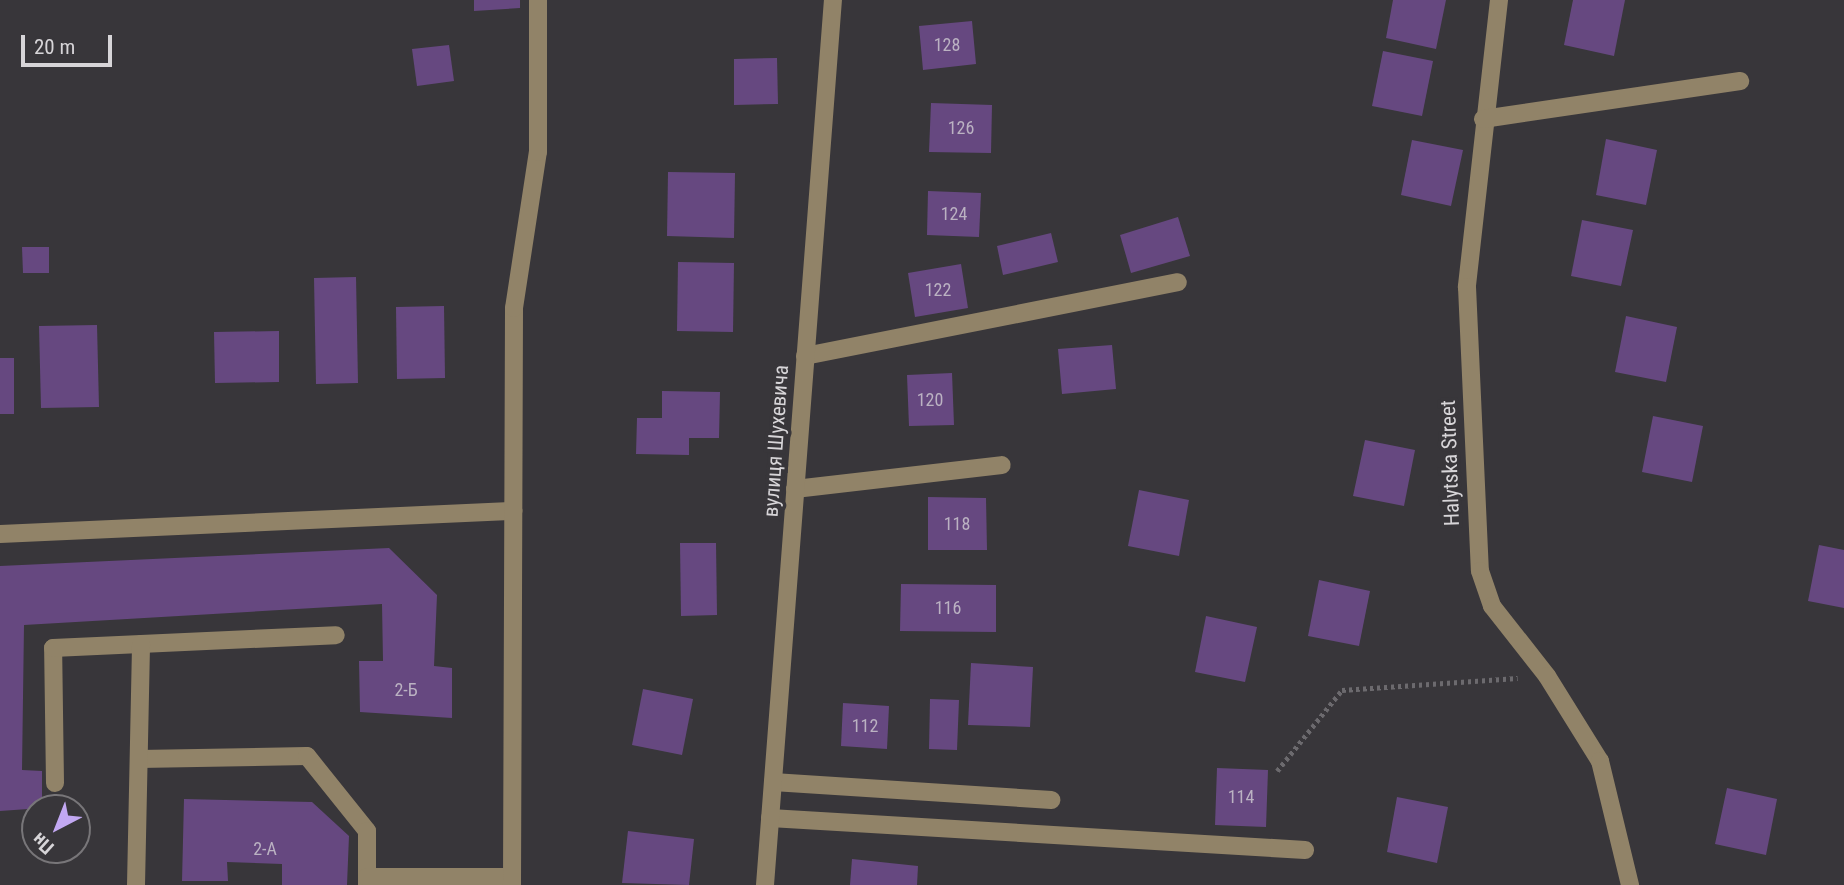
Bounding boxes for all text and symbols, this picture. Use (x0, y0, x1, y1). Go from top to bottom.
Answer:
scale bar (24, 21, 116, 65)
house number: 128 (934, 34, 960, 56)
text: 20 m (34, 35, 75, 59)
house number: 126 (948, 117, 974, 139)
house number: 124 (941, 203, 967, 225)
house number: 122 (925, 279, 951, 301)
street label: вулиця Шухевича (758, 364, 794, 518)
house number: 120 (917, 389, 943, 411)
street label: Halytska Street (1435, 400, 1465, 526)
house number: 118 (944, 513, 970, 535)
house number: 116 (935, 597, 961, 619)
house number: 2-Б (394, 679, 418, 701)
house number: 112 (852, 715, 878, 737)
house number: 114 (1228, 786, 1254, 808)
north arrow (21, 794, 91, 864)
text: Пн (27, 828, 59, 859)
house number: 2-А (253, 838, 277, 860)

